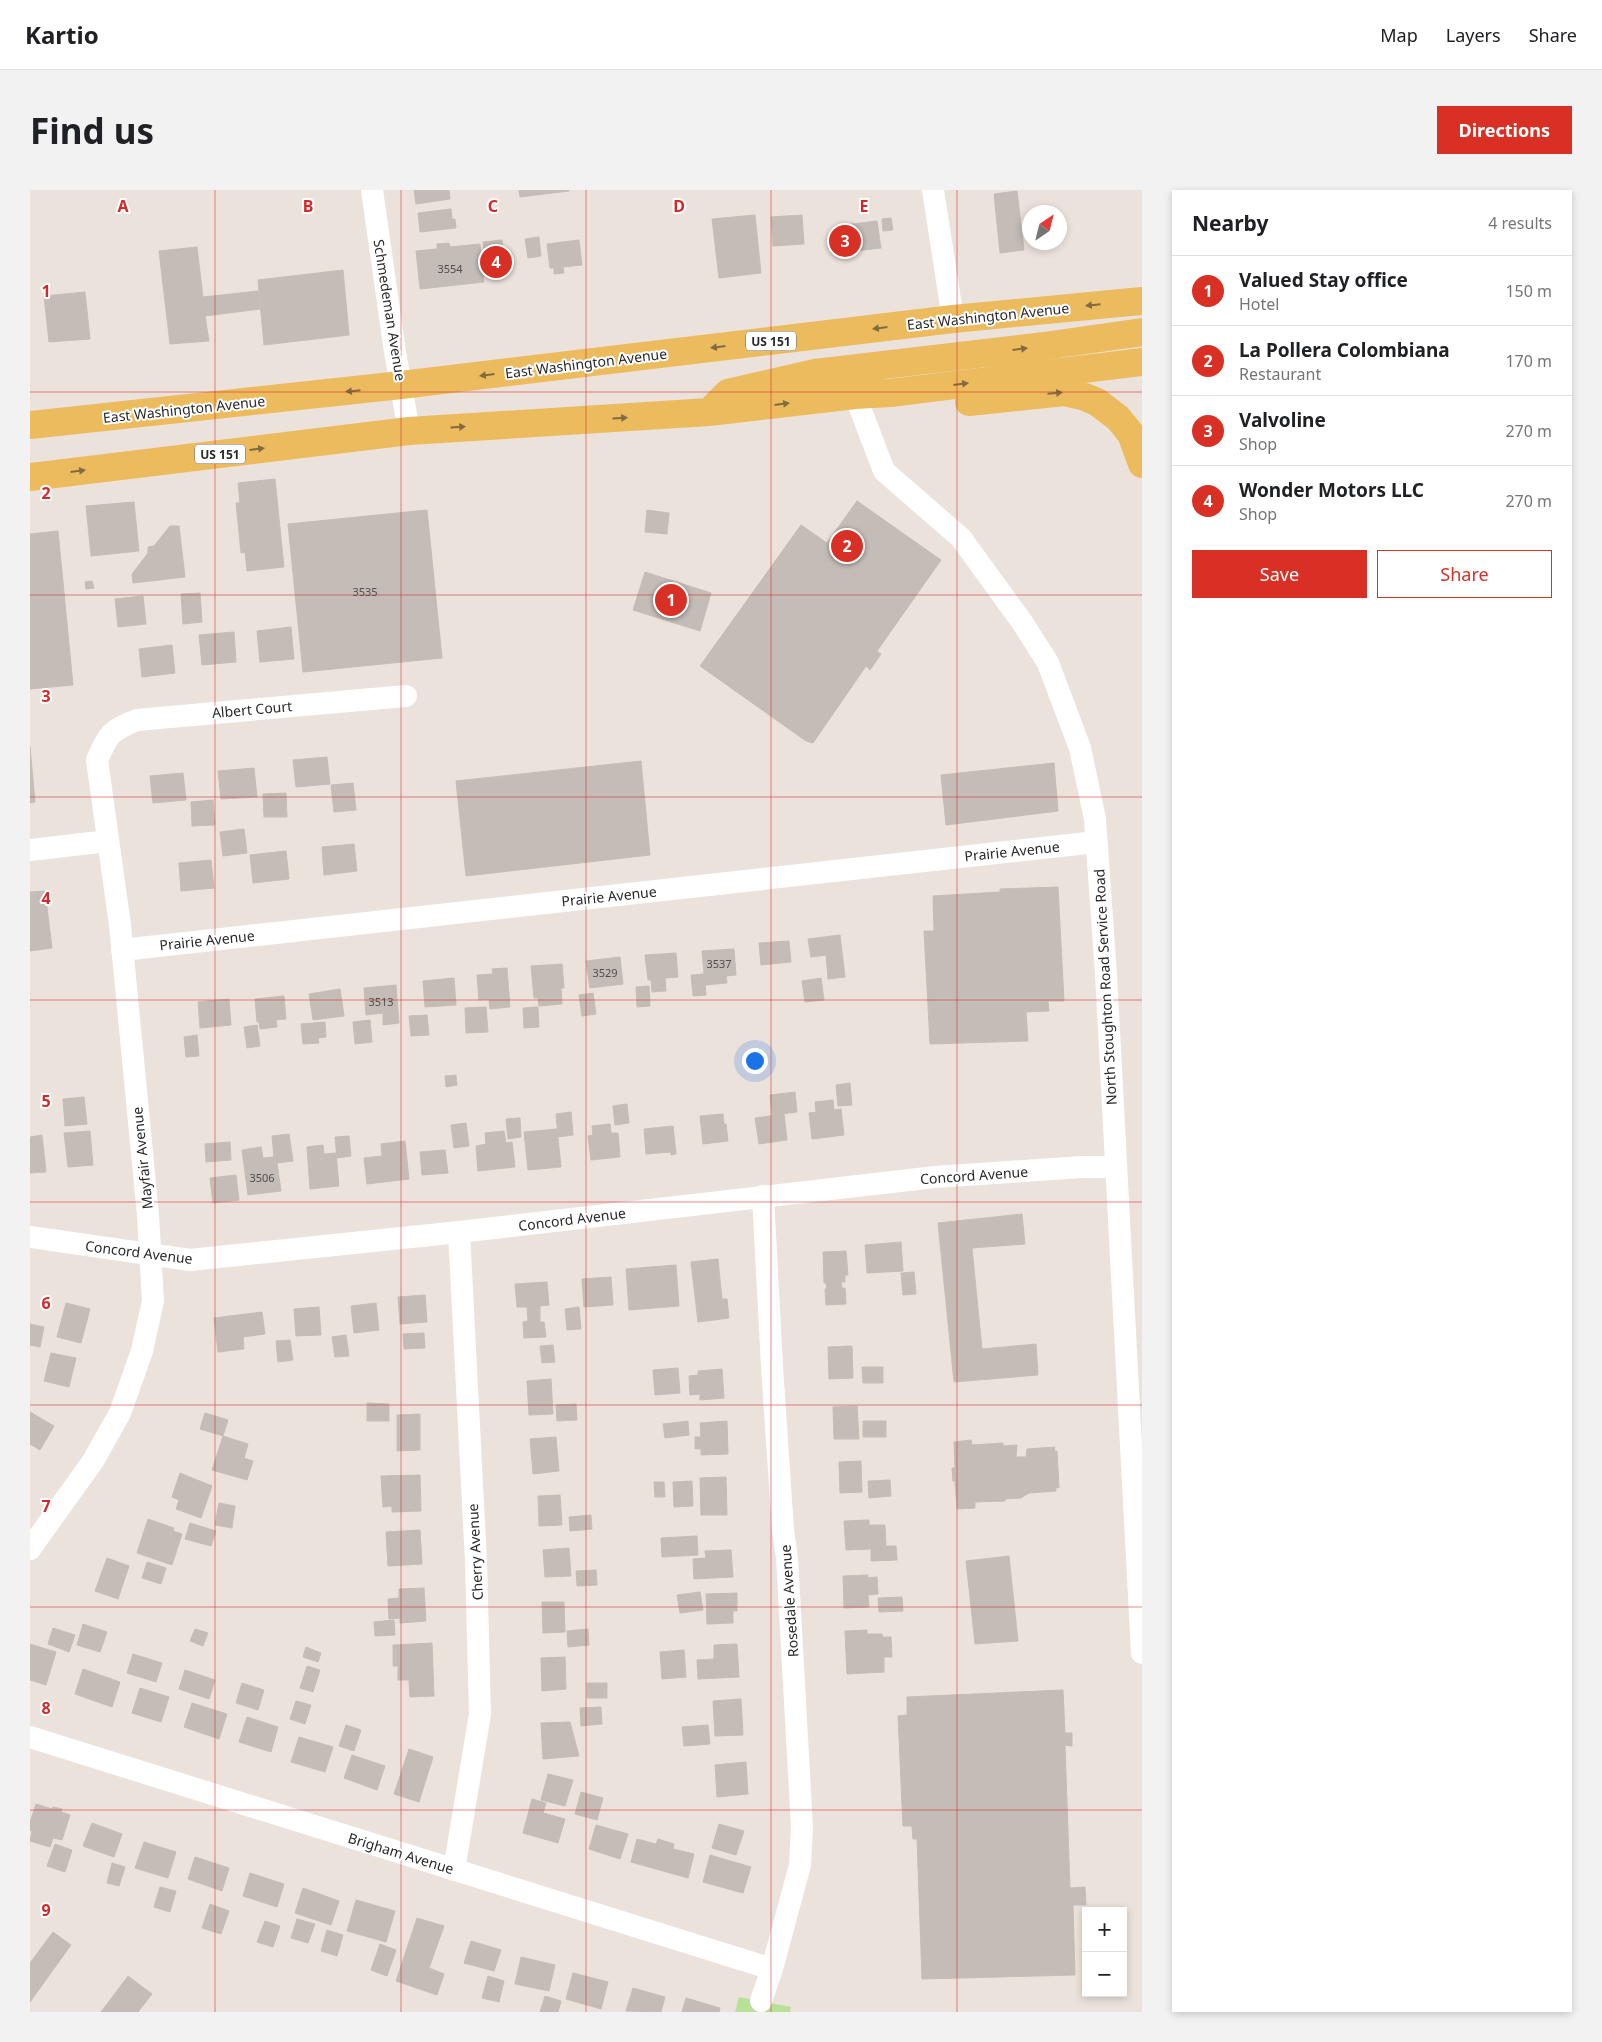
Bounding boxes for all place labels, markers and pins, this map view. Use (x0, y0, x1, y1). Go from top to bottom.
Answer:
pin: 3 (829, 222, 861, 260)
pin: 4 (480, 243, 512, 281)
pin: 2 (831, 527, 863, 565)
pin: 1 (655, 581, 687, 619)

